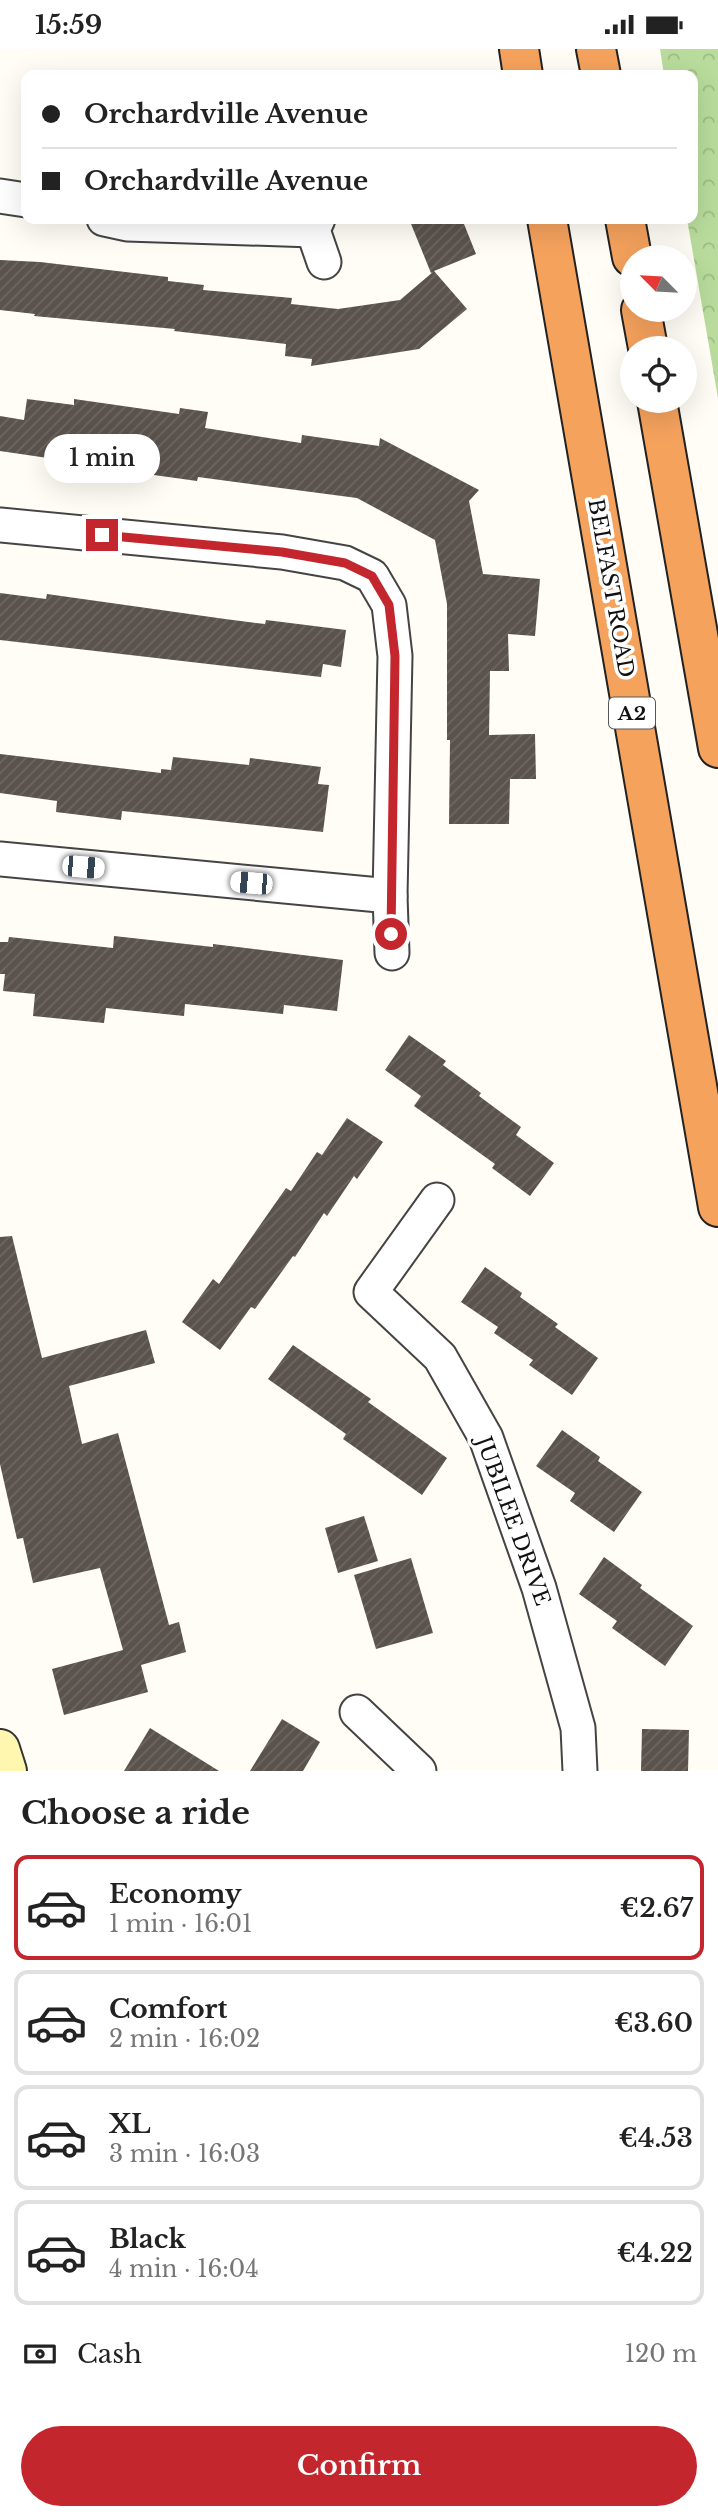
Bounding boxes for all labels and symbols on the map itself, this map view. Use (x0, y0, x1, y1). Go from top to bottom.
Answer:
north arrow (620, 245, 696, 322)
callout: 1 min (44, 433, 160, 483)
street label: BELFAST ROAD (582, 497, 640, 679)
route end (86, 519, 118, 551)
road number: A2 (609, 698, 655, 729)
car (62, 855, 105, 879)
car (230, 871, 273, 895)
route start (375, 918, 407, 950)
street label: JUBILEE DRIVE (469, 1430, 556, 1609)

